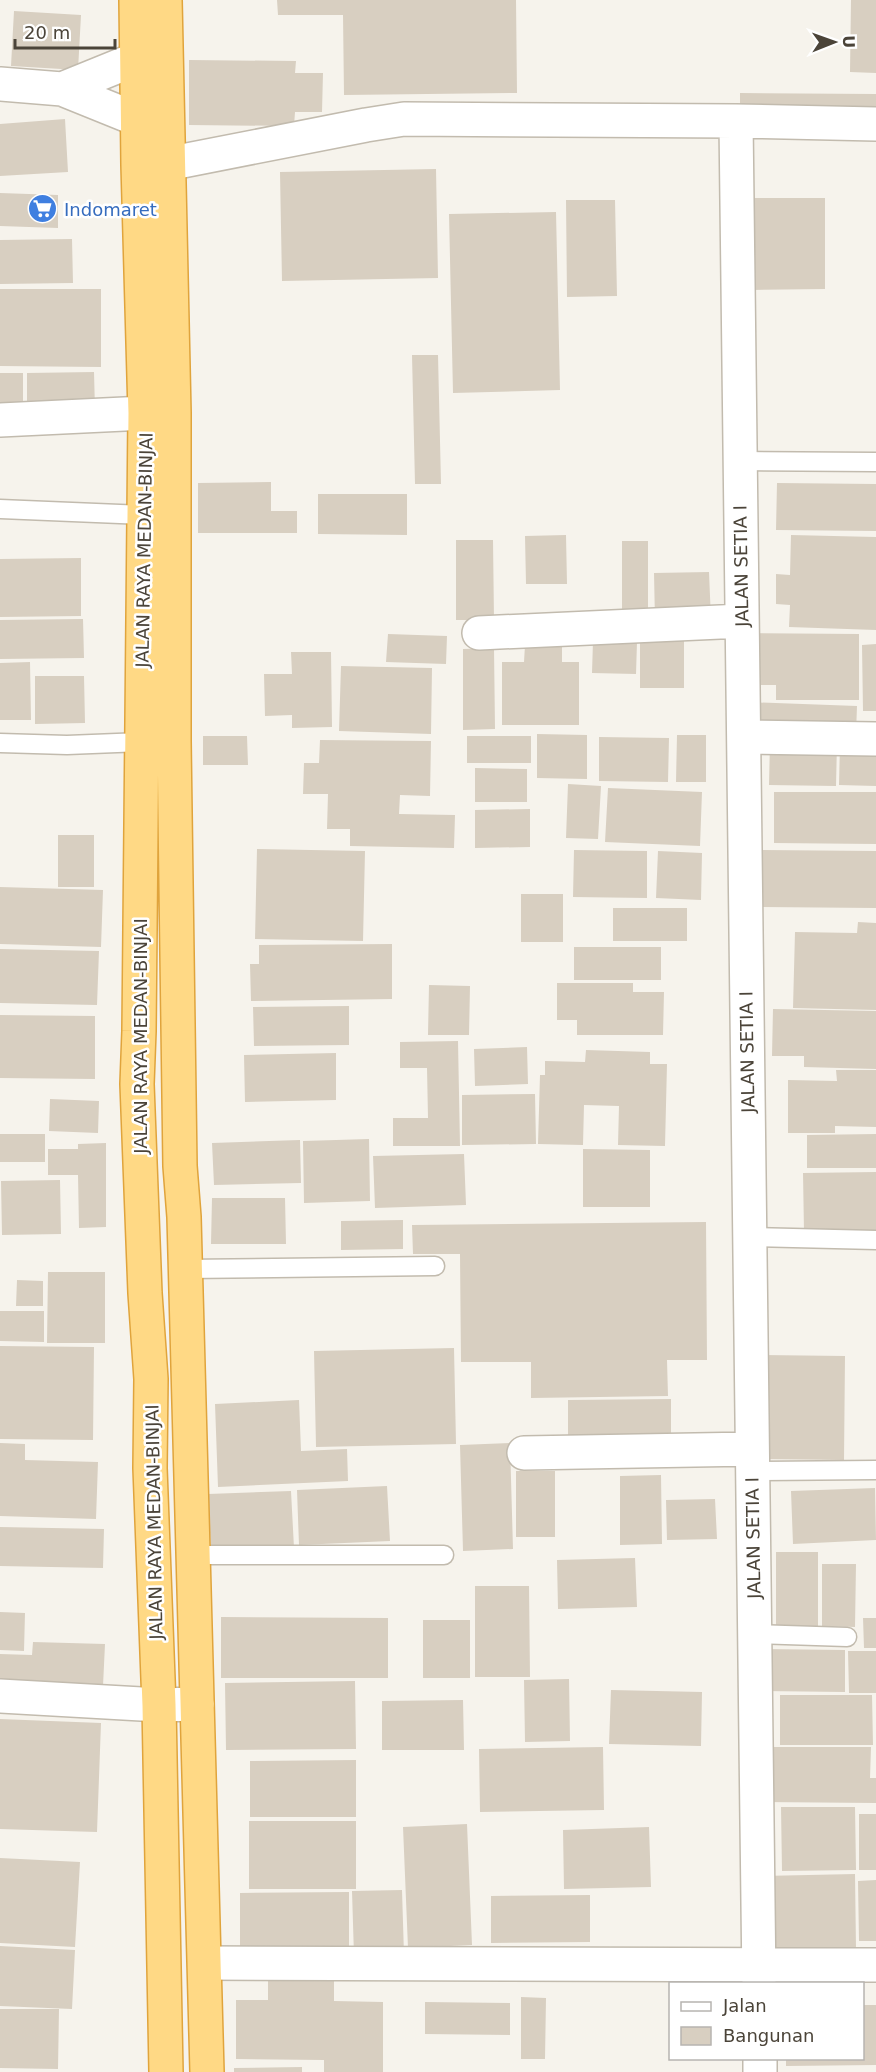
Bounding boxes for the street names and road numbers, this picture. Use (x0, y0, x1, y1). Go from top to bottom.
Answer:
street label: JALAN RAYA MEDAN-BINJAI (131, 432, 157, 669)
street label: JALAN SETIA I (729, 505, 753, 628)
street label: JALAN RAYA MEDAN-BINJAI (130, 918, 151, 1155)
street label: JALAN SETIA I (735, 991, 759, 1114)
street label: JALAN RAYA MEDAN-BINJAI (141, 1404, 167, 1641)
street label: JALAN SETIA I (741, 1477, 765, 1600)

